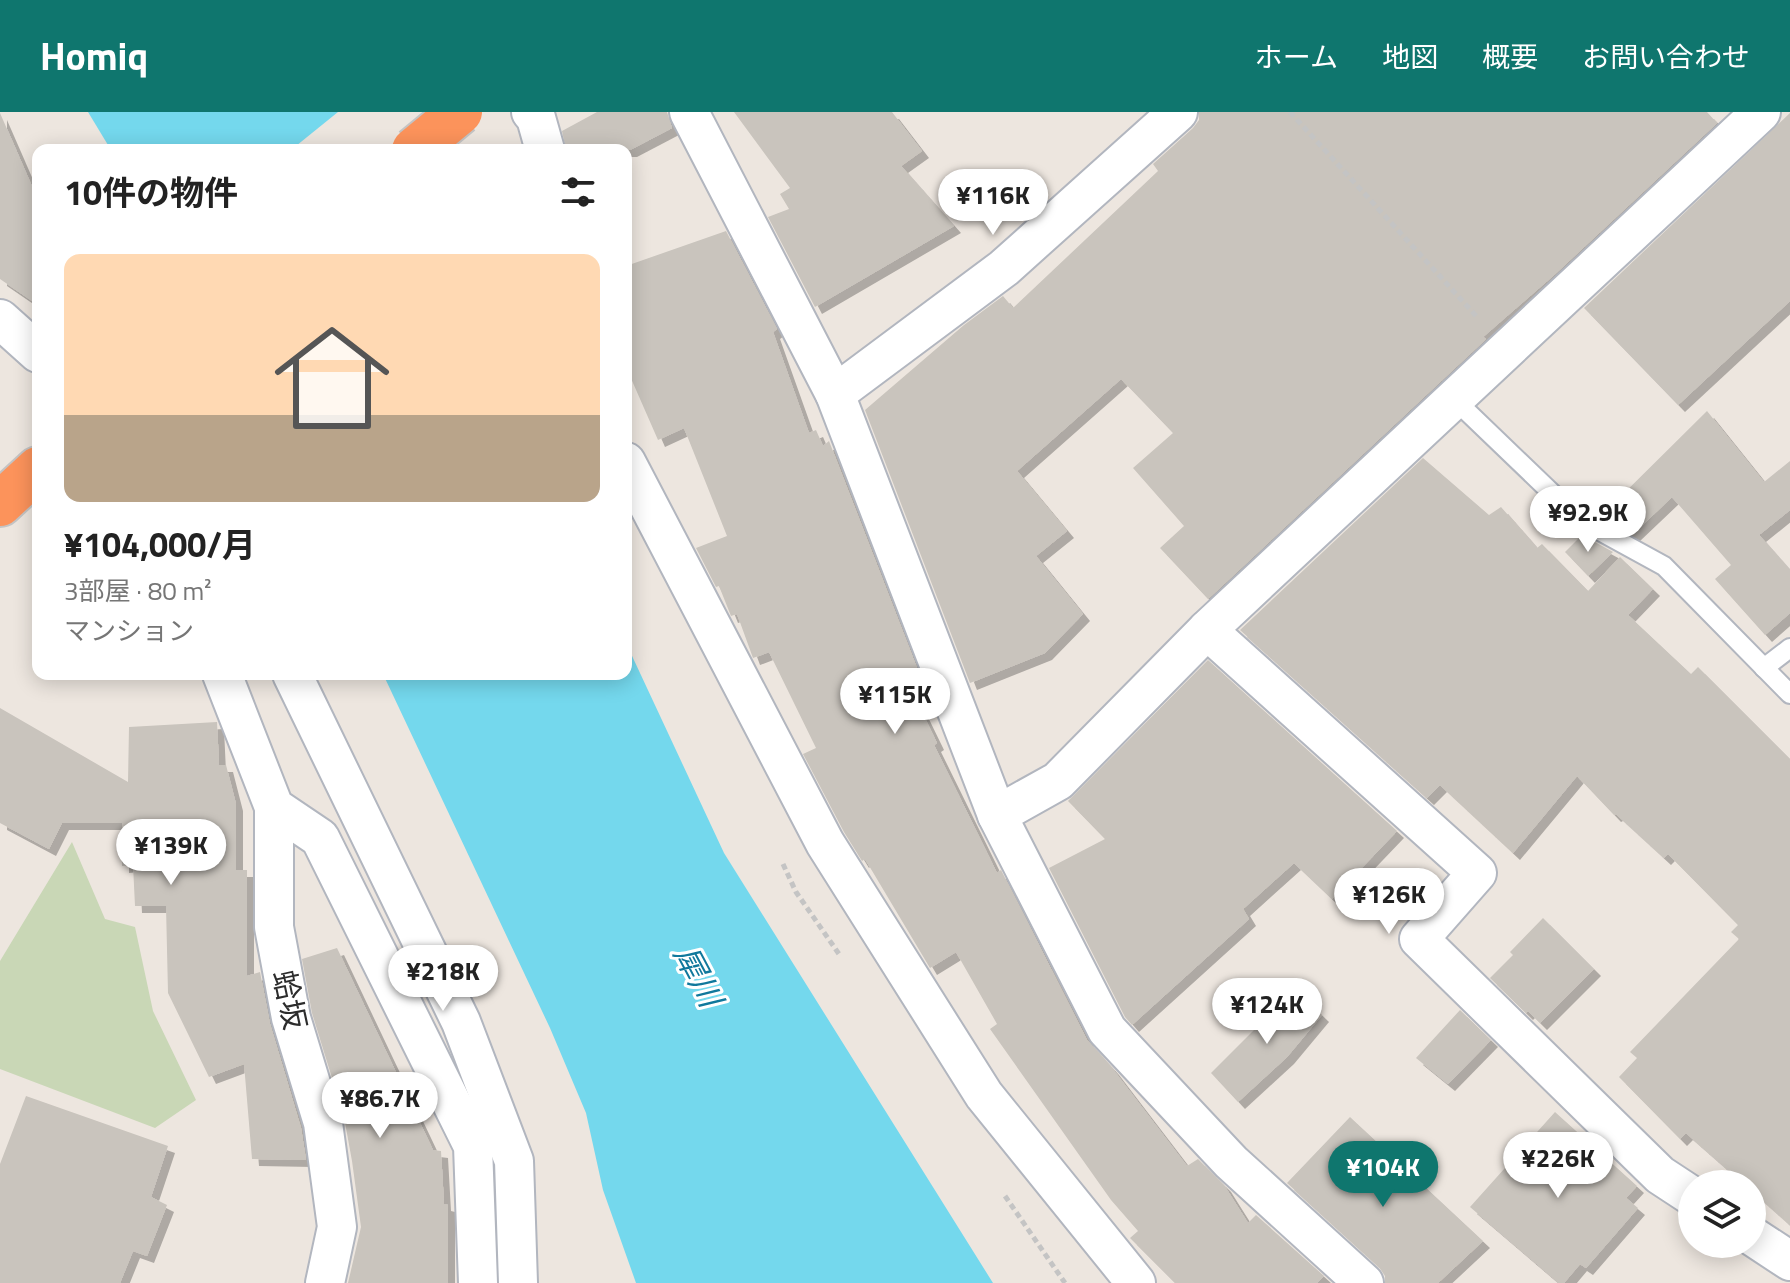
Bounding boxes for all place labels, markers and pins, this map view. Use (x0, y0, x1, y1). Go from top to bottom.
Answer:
pin: ¥116K (937, 169, 1049, 237)
pin: ¥92.9K (1523, 486, 1653, 554)
pin: ¥115K (839, 668, 951, 736)
pin: ¥139K (115, 819, 227, 887)
pin: ¥126K (1333, 868, 1445, 936)
pin: ¥218K (387, 945, 499, 1013)
pin: ¥124K (1211, 978, 1323, 1046)
pin: ¥86.7K (315, 1072, 445, 1140)
pin: ¥226K (1502, 1132, 1614, 1200)
pin: ¥104K (1327, 1141, 1439, 1209)

